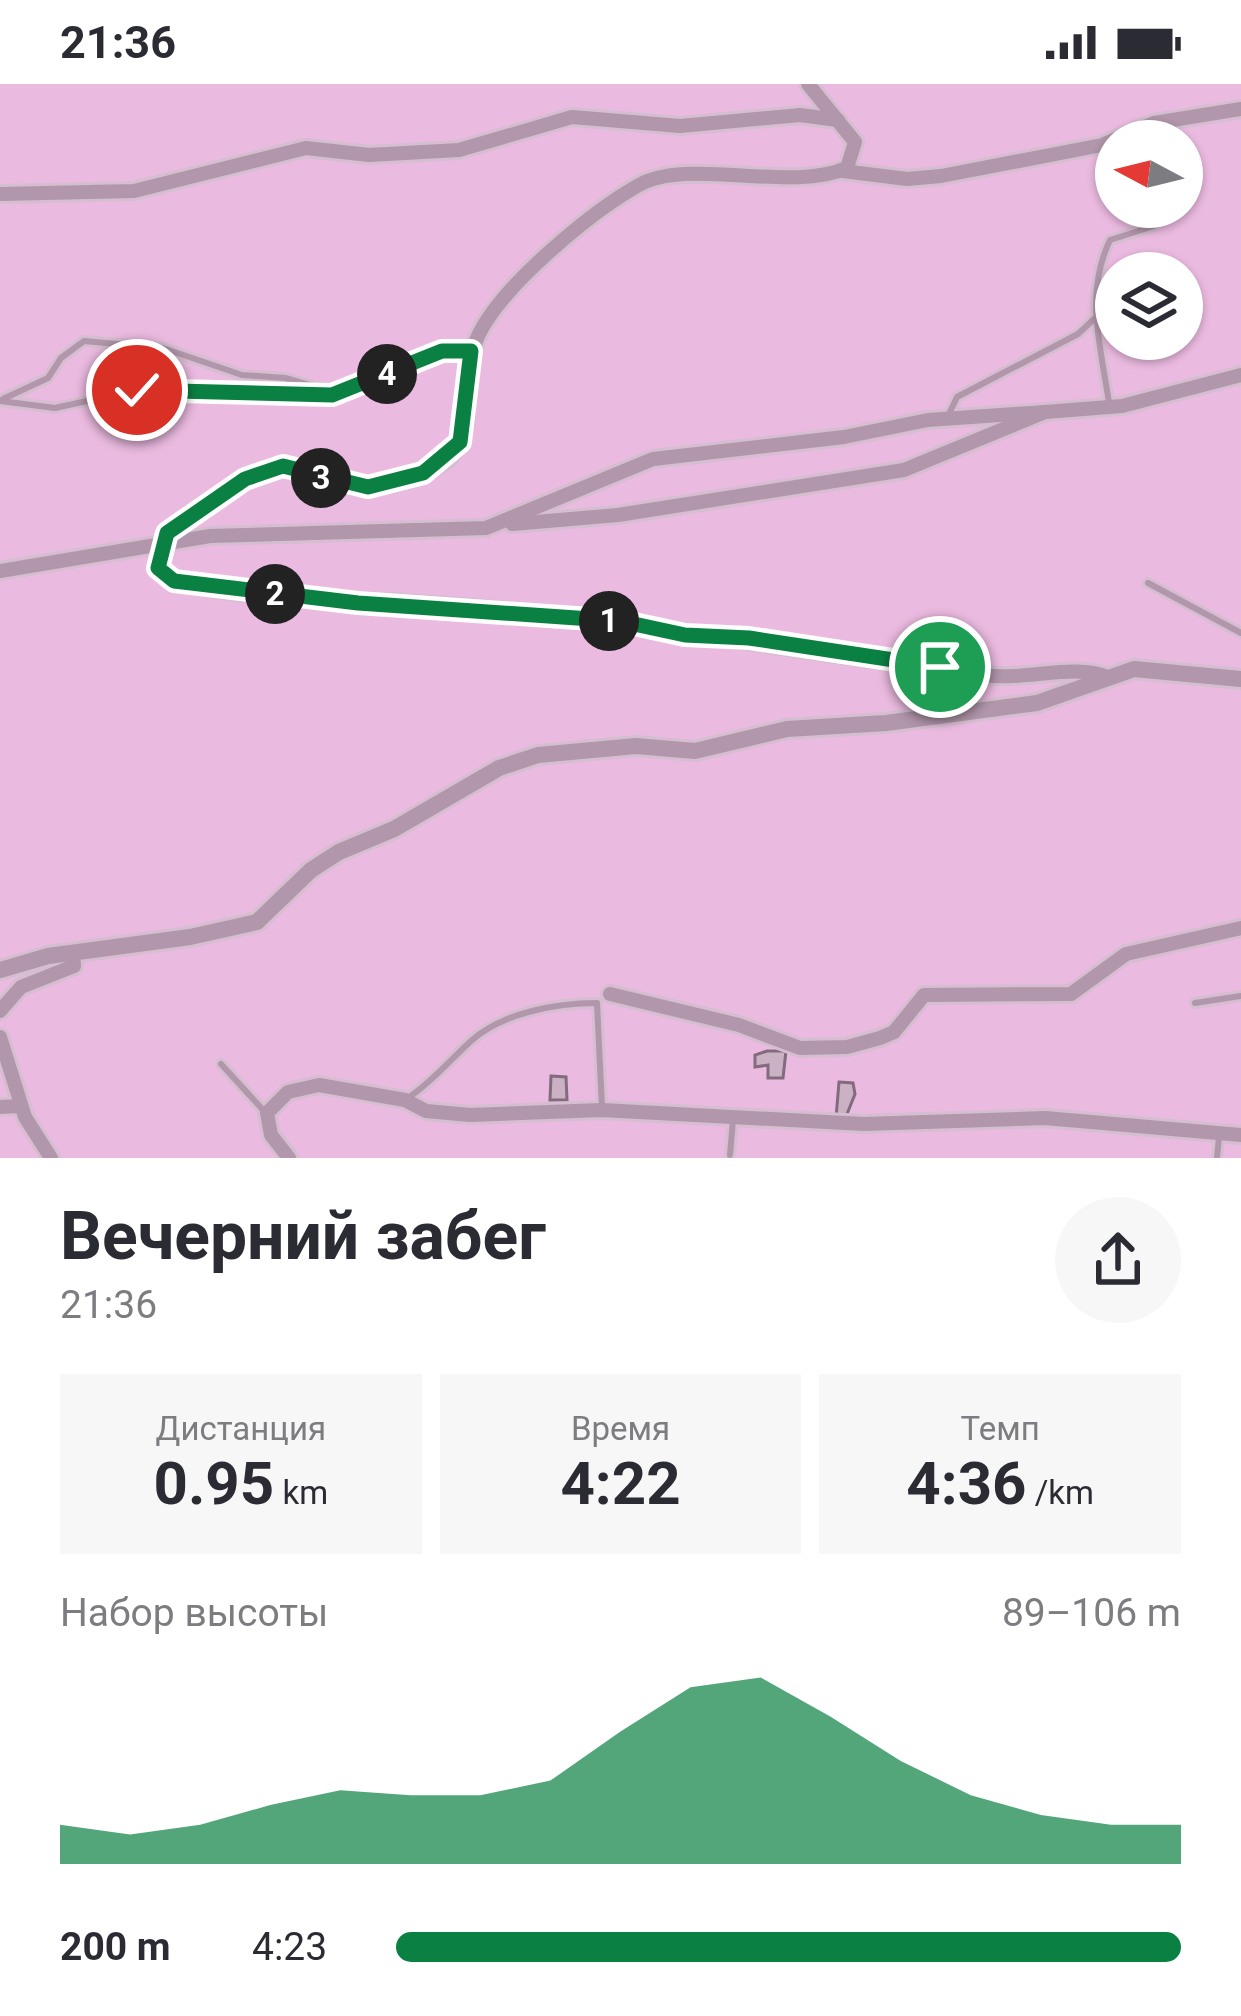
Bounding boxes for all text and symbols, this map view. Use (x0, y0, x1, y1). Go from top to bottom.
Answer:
text: 21:36 (60, 16, 176, 69)
north arrow (1095, 120, 1203, 228)
map controls (1095, 120, 1203, 360)
button: layers (1095, 252, 1203, 360)
pin (86, 339, 188, 441)
pin: 4 (357, 344, 417, 404)
text: 4 (378, 354, 396, 393)
icon: check (104, 357, 170, 423)
pin: 3 (291, 448, 351, 508)
text: 3 (312, 458, 330, 497)
pin: 2 (245, 564, 305, 624)
text: 2 (266, 574, 284, 613)
pin: 1 (579, 591, 639, 651)
text: 1 (600, 601, 618, 640)
pin (889, 616, 991, 718)
icon: arrive (907, 634, 973, 700)
button: share (1055, 1197, 1181, 1323)
text: Вечерний забег (60, 1198, 546, 1275)
text: 21:36 (60, 1282, 157, 1328)
text: Дистанция (156, 1409, 326, 1448)
text: Время (571, 1409, 670, 1448)
text: Темп (961, 1409, 1040, 1448)
text: 0.95 (154, 1448, 274, 1519)
text: 4:22 (560, 1448, 681, 1519)
text: 4:36 (906, 1448, 1027, 1519)
text: km (274, 1473, 328, 1512)
text: /km (1027, 1473, 1094, 1512)
text: Набор высоты (60, 1590, 328, 1636)
text: 89–106 m (1002, 1590, 1181, 1636)
text: 200 m (60, 1924, 171, 1970)
text: 4:23 (252, 1924, 327, 1970)

